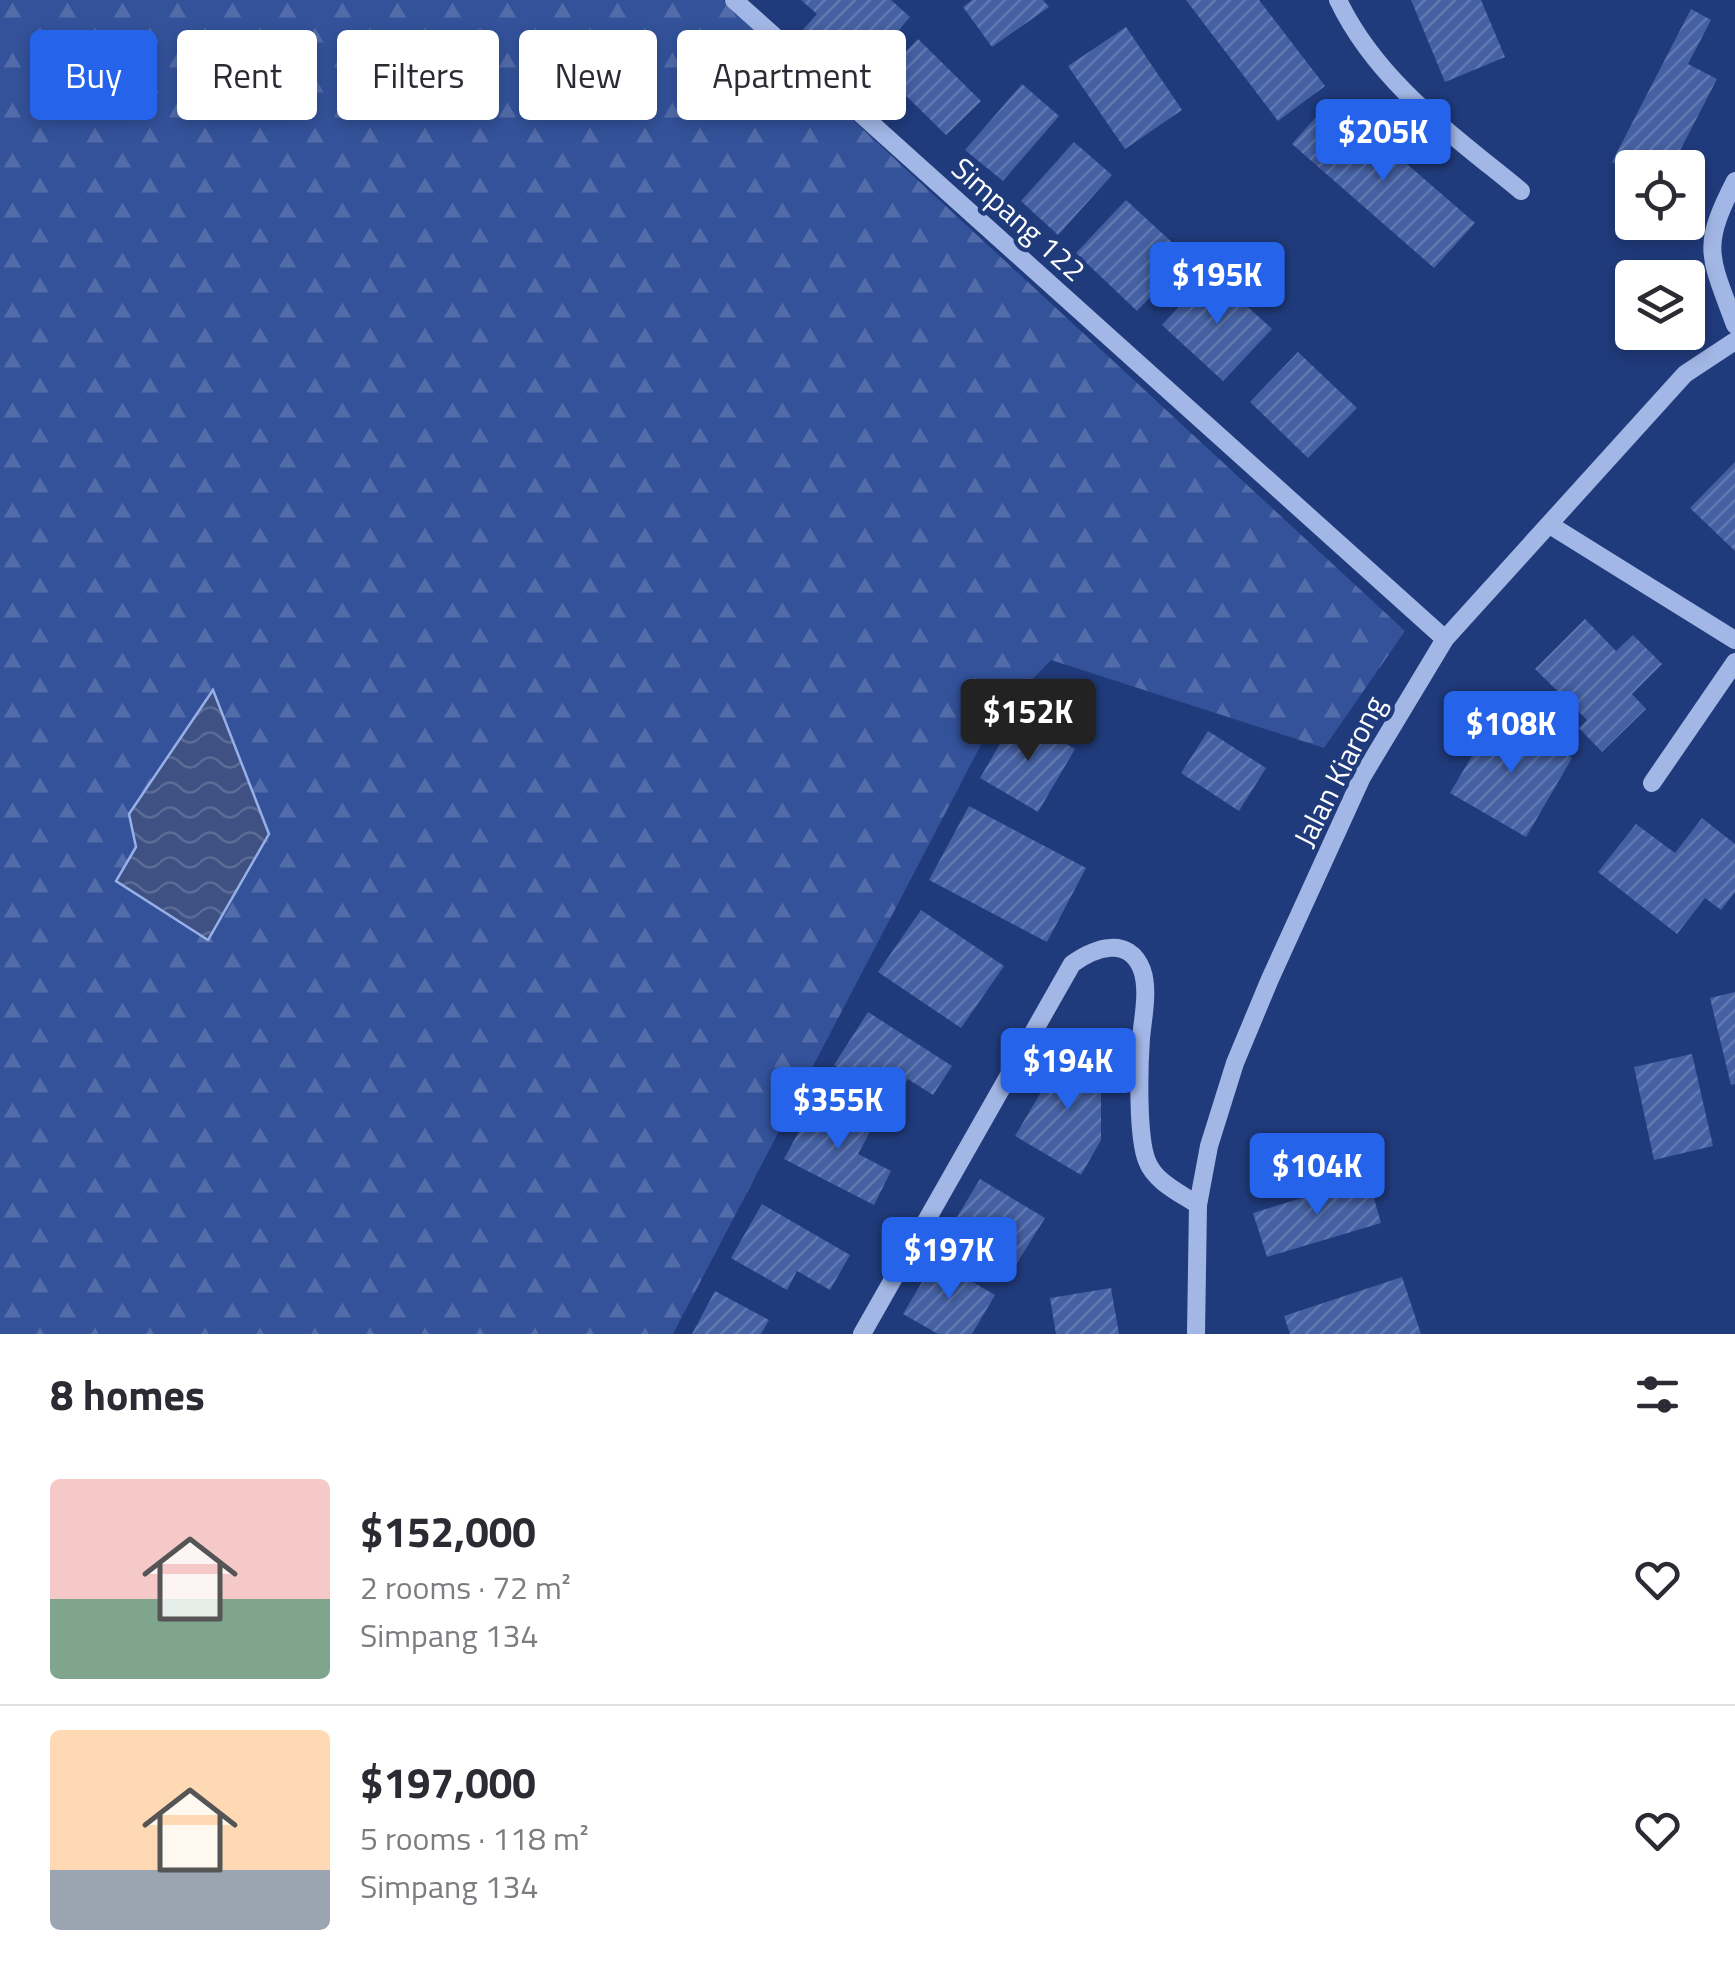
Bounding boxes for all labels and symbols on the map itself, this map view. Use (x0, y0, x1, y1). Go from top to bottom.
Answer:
pin: $205K (1313, 99, 1453, 184)
street label: Simpang 122 (941, 146, 1097, 292)
pin: $195K (1147, 242, 1287, 327)
pin: $152K (958, 679, 1098, 764)
street label: Jalan Kiarong (1281, 687, 1397, 855)
pin: $108K (1441, 691, 1581, 776)
pin: $194K (998, 1028, 1138, 1113)
pin: $355K (768, 1067, 908, 1152)
pin: $104K (1247, 1133, 1387, 1218)
pin: $197K (879, 1217, 1019, 1302)

